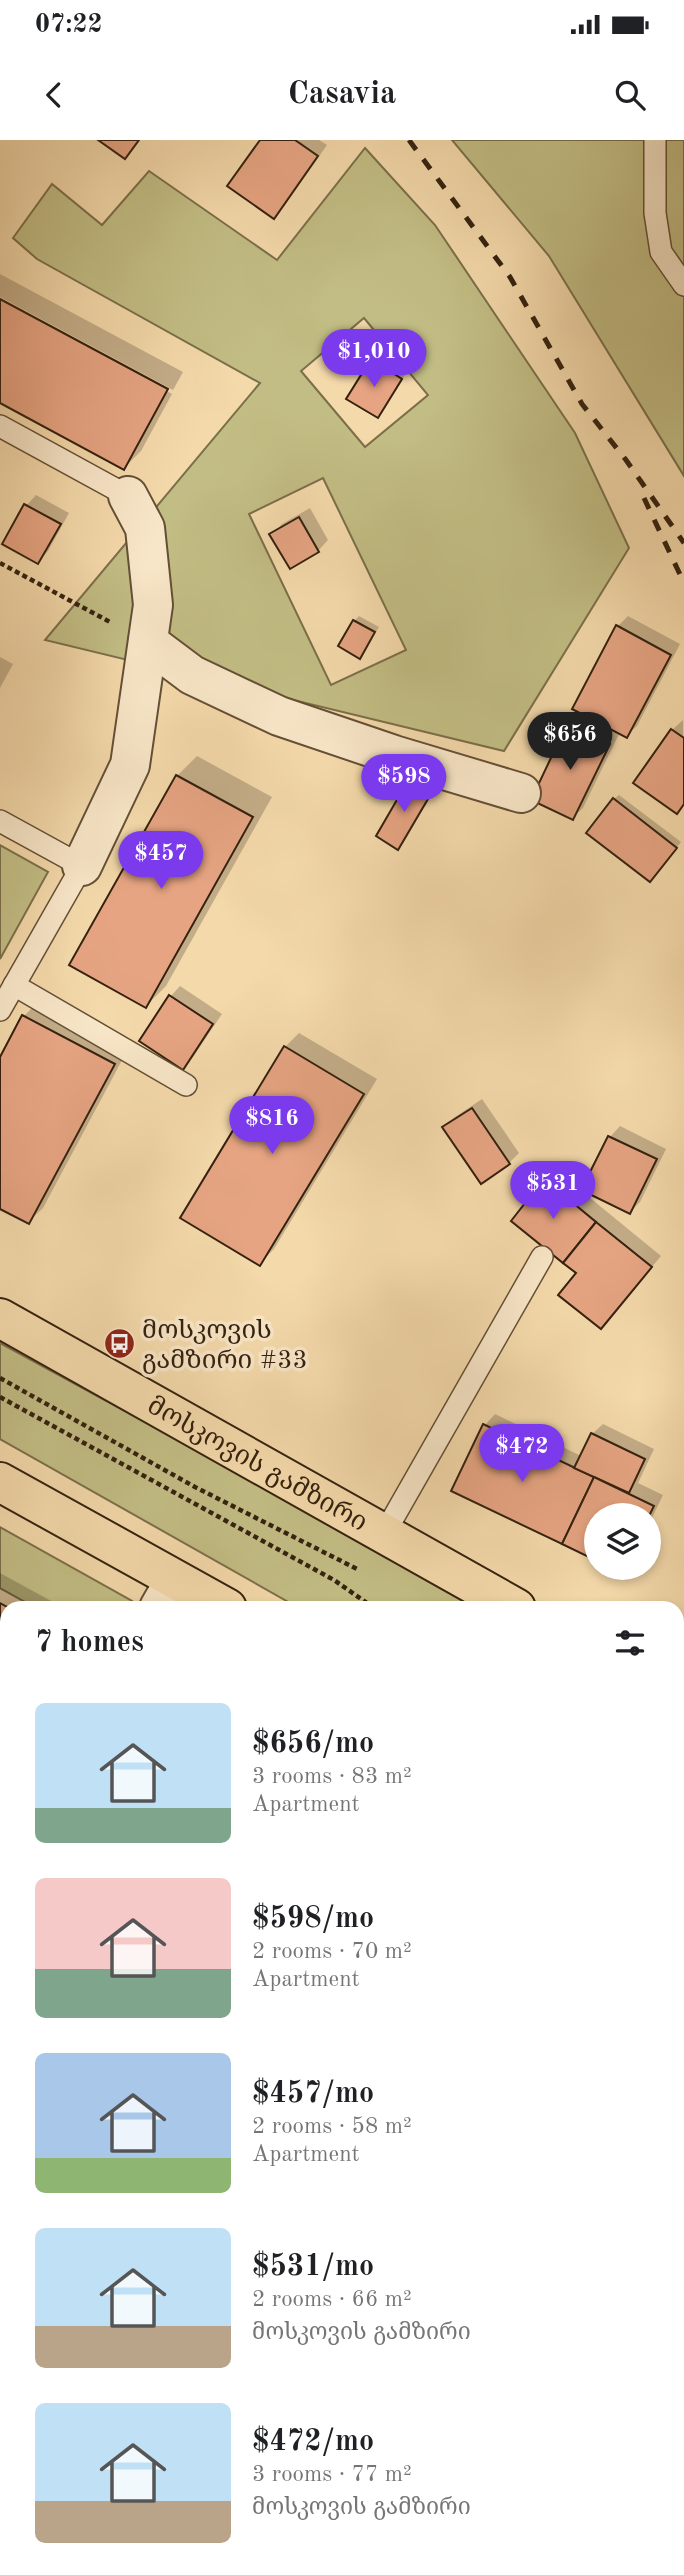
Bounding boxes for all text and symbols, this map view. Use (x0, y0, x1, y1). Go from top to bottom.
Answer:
text: 07:22 (35, 12, 103, 38)
icon: back (35, 76, 73, 114)
icon: search (611, 76, 649, 114)
text: Casavia (288, 79, 396, 111)
pin: $1,010 (317, 330, 431, 389)
text: $1,010 (337, 340, 411, 363)
pin: $656 (529, 712, 611, 772)
text: $656 (543, 723, 597, 746)
pin: $598 (363, 754, 445, 814)
text: $598 (377, 765, 431, 788)
pin: $457 (120, 832, 202, 891)
text: $457 (134, 842, 188, 865)
pin: $816 (231, 1096, 313, 1156)
text: $816 (245, 1107, 299, 1130)
pin: $531 (512, 1161, 594, 1221)
text: $531 (526, 1172, 580, 1195)
place label: მოსკოვის გამზირი #33 (142, 1318, 307, 1374)
bus stop icon: მოსკოვის გამზირი #33 (102, 1327, 136, 1361)
street label: მოსკოვის გამზირი (143, 1393, 371, 1537)
pin: $472 (481, 1424, 563, 1484)
text: $472 (495, 1435, 549, 1458)
map controls (584, 1503, 661, 1580)
button: layers (584, 1503, 661, 1580)
icon: filters (611, 1624, 649, 1662)
text: 7 homes (35, 1628, 144, 1658)
text: $656/mo (252, 1729, 374, 1759)
icon: home (91, 1731, 175, 1815)
text: 3 rooms · 83 m² (252, 1765, 412, 1788)
text: Apartment (252, 1793, 360, 1816)
text: $598/mo (252, 1904, 374, 1934)
icon: home (91, 1906, 175, 1990)
text: 2 rooms · 70 m² (252, 1940, 412, 1963)
text: Apartment (252, 1968, 360, 1991)
text: $457/mo (252, 2079, 374, 2109)
icon: home (91, 2081, 175, 2165)
text: 2 rooms · 58 m² (252, 2115, 412, 2138)
text: Apartment (252, 2143, 360, 2166)
text: $531/mo (252, 2252, 374, 2282)
icon: home (91, 2256, 175, 2340)
text: 2 rooms · 66 m² (252, 2288, 412, 2311)
text: მოსკოვის გამზირი (252, 2321, 471, 2344)
text: $472/mo (252, 2427, 374, 2457)
icon: home (91, 2431, 175, 2515)
text: 3 rooms · 77 m² (252, 2463, 412, 2486)
text: მოსკოვის გამზირი (252, 2496, 471, 2519)

